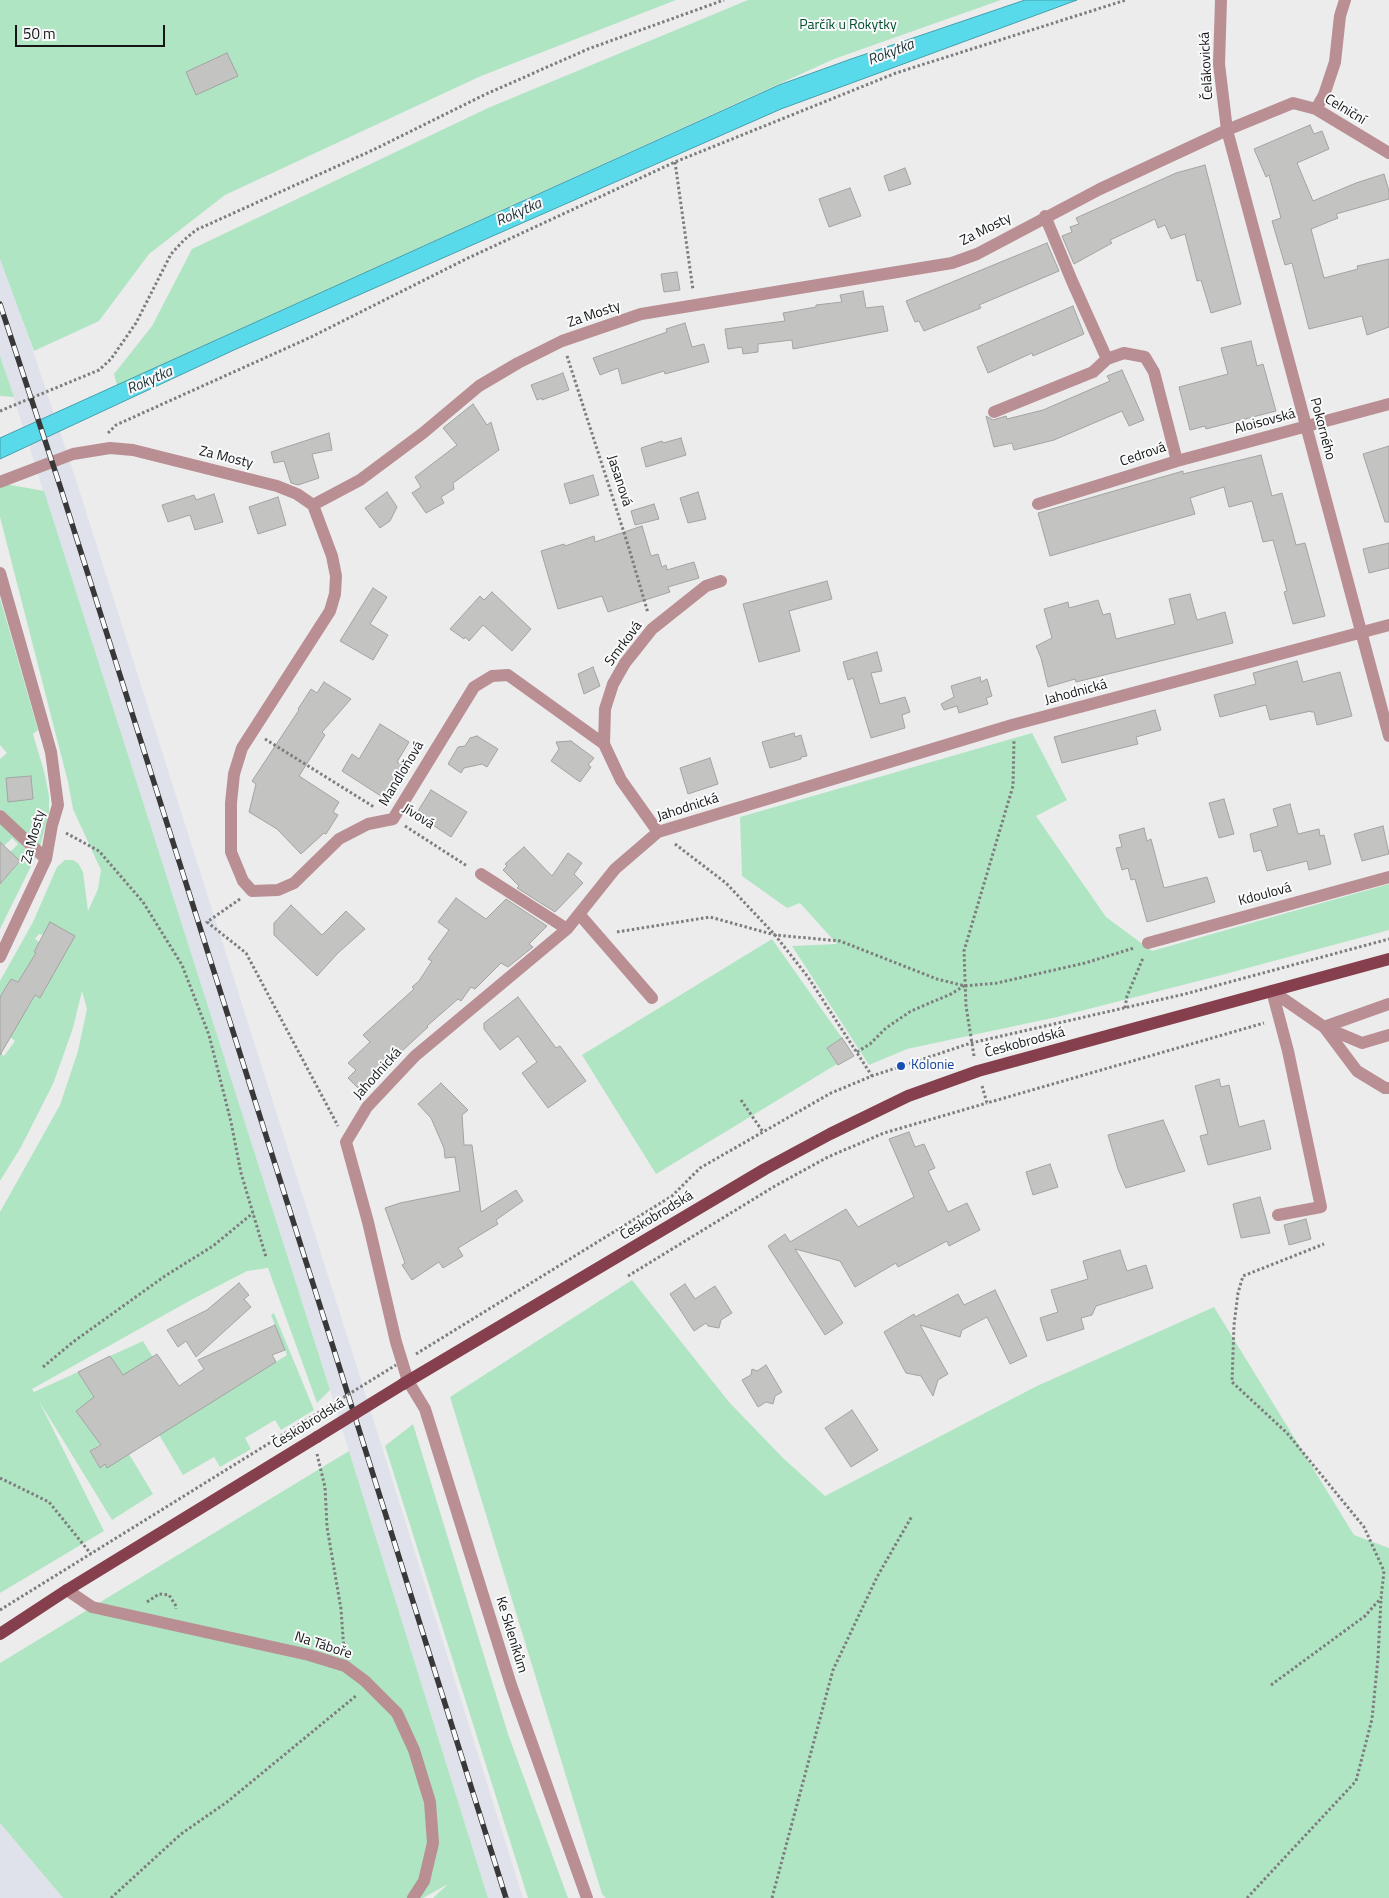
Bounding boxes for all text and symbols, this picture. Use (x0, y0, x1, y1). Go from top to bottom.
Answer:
scale bar (18, 15, 168, 47)
park label: Parčík u Rokytky (799, 18, 897, 34)
text: 50 m (23, 22, 56, 45)
street label: Čelákovická (1197, 32, 1217, 100)
water label: Rokytka (865, 36, 917, 70)
street label: Celniční (1321, 91, 1369, 129)
water label: Rokytka (493, 195, 545, 231)
street label: Za Mosty (958, 210, 1014, 250)
street label: Za Mosty (565, 298, 623, 332)
water label: Rokytka (124, 363, 176, 399)
street label: Pokorného (1306, 396, 1338, 462)
street label: Aloisovská (1233, 406, 1297, 438)
street label: Cedrová (1118, 439, 1168, 471)
street label: Za Mosty (197, 443, 255, 473)
street label: Jasanová (603, 453, 635, 509)
street label: Smrková (602, 618, 646, 670)
street label: Jahodnická (1043, 677, 1109, 709)
street label: Mandloňová (376, 738, 428, 810)
street label: Jahodnická (655, 790, 721, 826)
street label: Jívová (399, 801, 437, 833)
street label: Za Mosty (19, 808, 49, 866)
street label: Kdoulová (1237, 880, 1293, 910)
street label: Českobrodská (983, 1024, 1067, 1062)
street label: Jahodnická (350, 1045, 406, 1103)
place label: Kolonie (911, 1058, 954, 1074)
marker: Kolonie (895, 1060, 907, 1072)
street label: Českobrodská (618, 1188, 696, 1244)
street label: Českobrodská (270, 1395, 348, 1453)
street label: Ke Skleníkům (491, 1595, 531, 1675)
street label: Na Táboře (292, 1629, 354, 1663)

